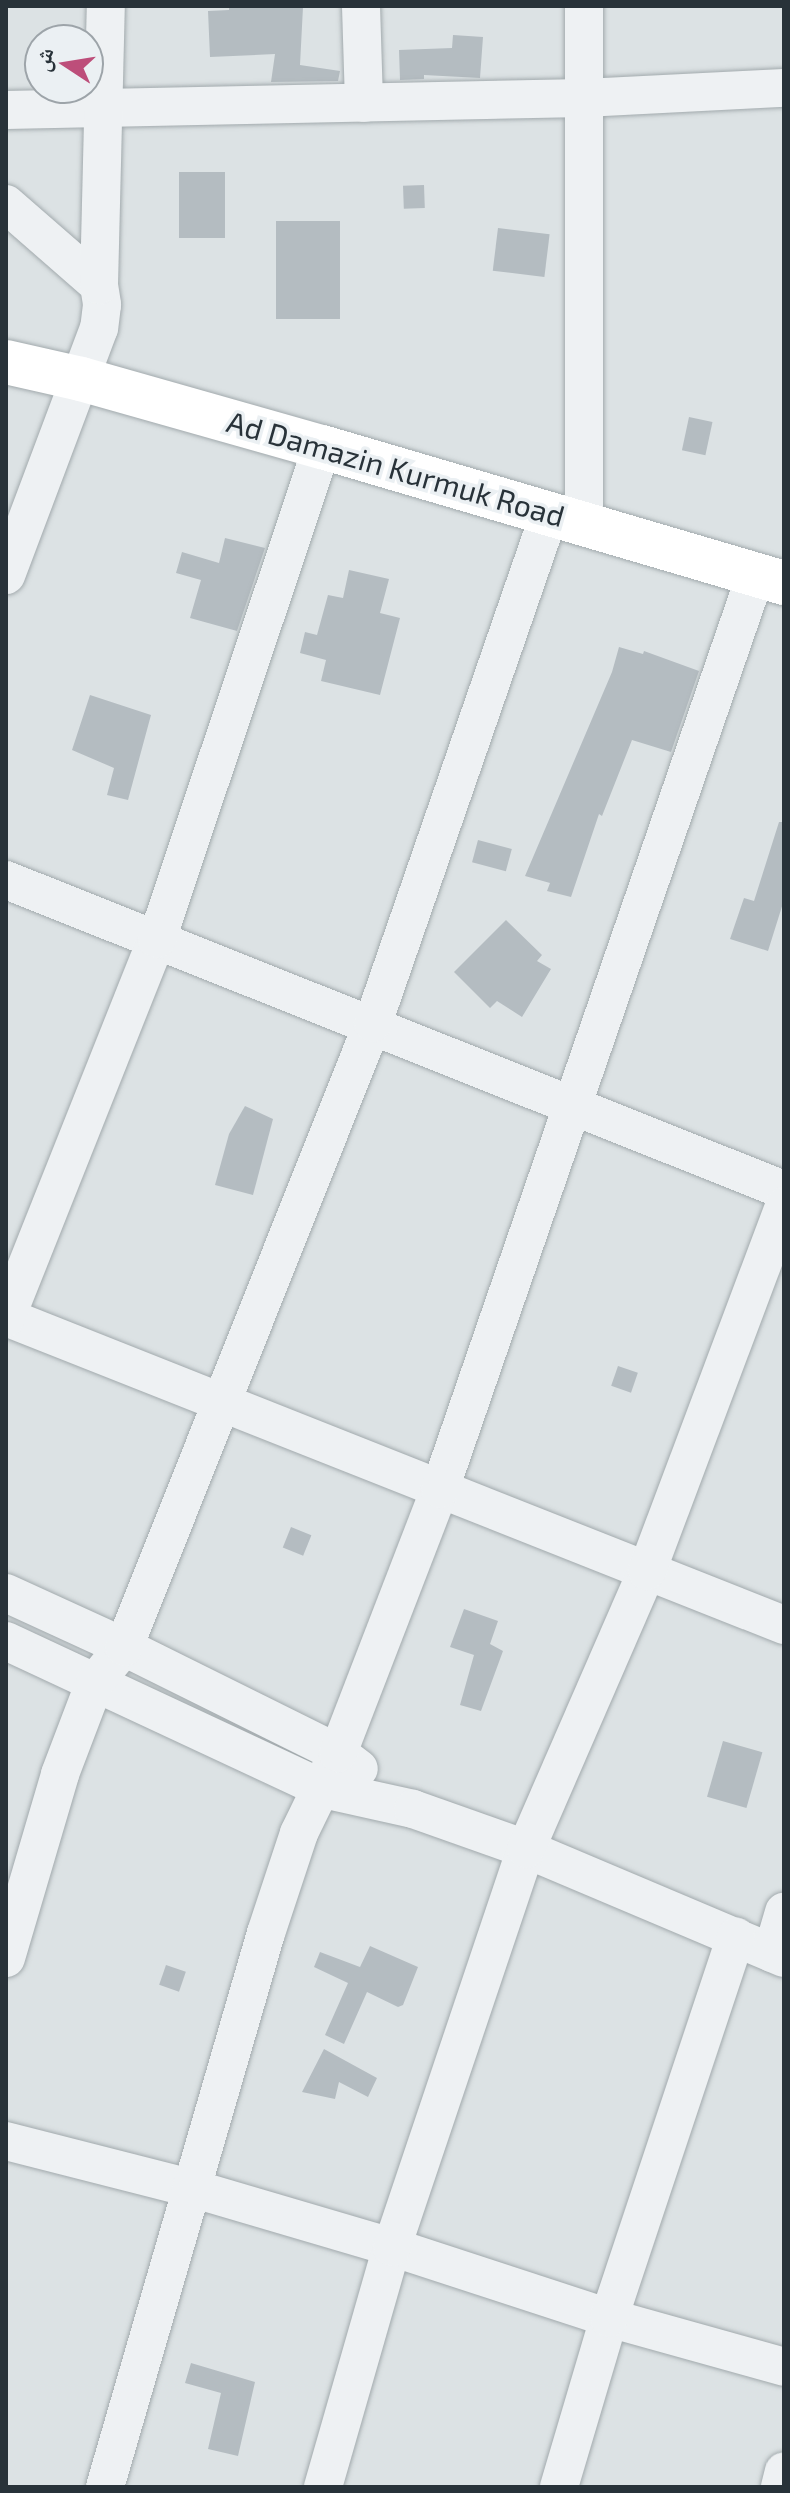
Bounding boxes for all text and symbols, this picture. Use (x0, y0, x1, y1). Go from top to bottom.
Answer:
north arrow (24, 24, 104, 104)
text: ش (27, 45, 58, 74)
street label: Ad Damazin Kurmuk Road (223, 403, 569, 533)

